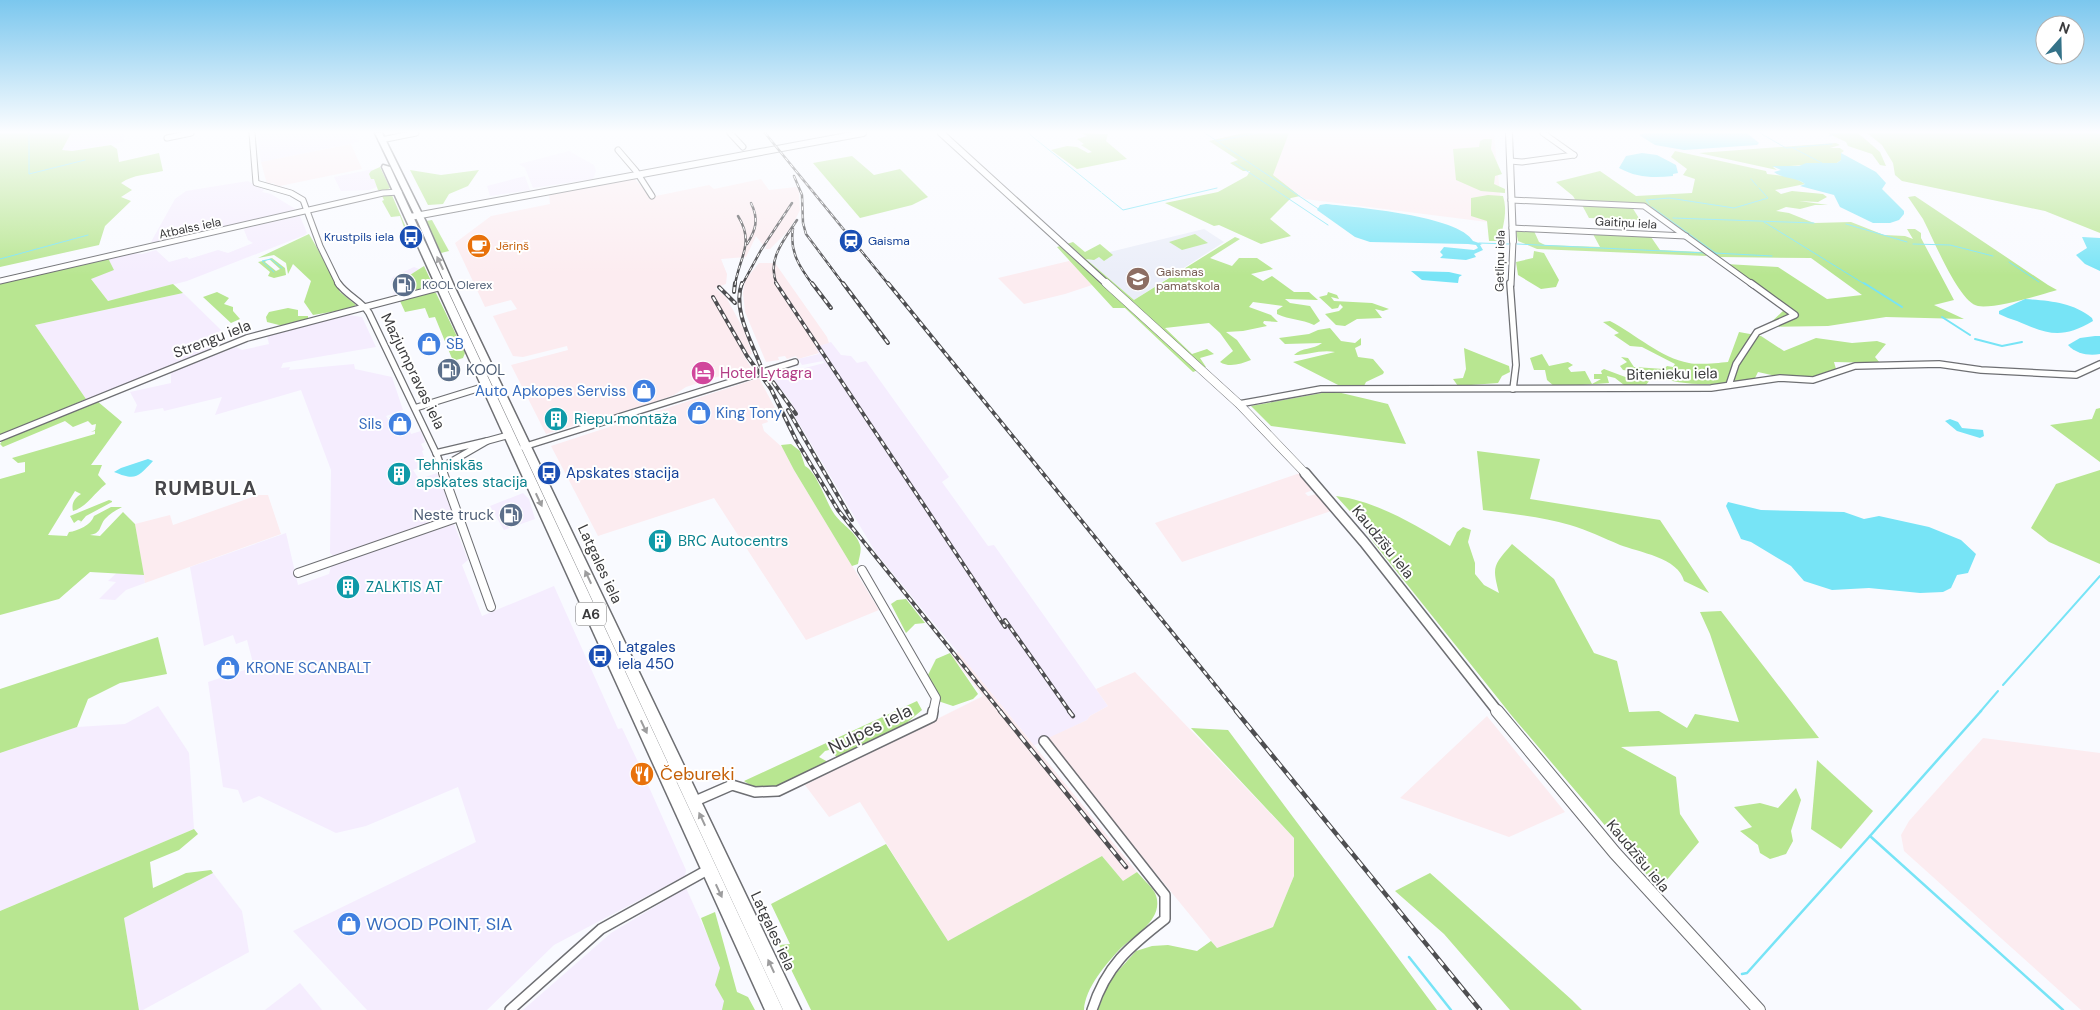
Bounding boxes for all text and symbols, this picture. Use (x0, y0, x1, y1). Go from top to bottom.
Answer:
north arrow (2035, 15, 2085, 65)
text: N (2057, 18, 2072, 38)
street label: Gaitiņu iela (1595, 213, 1657, 233)
street label: Atbalss iela (158, 214, 222, 242)
bus stop icon: Krustpils iela (398, 224, 424, 250)
station icon: Gaisma (838, 228, 864, 254)
place label: Krustpils iela (324, 229, 394, 245)
street label: Getliņu iela (1491, 230, 1509, 292)
cafe icon: Jēriņš (466, 233, 492, 259)
place label: Gaisma (868, 233, 910, 249)
place label: Jēriņš (496, 238, 529, 254)
one-way arrow (436, 256, 444, 270)
place label: Gaismas pamatskola (1156, 264, 1220, 294)
school or university icon: Gaismas pamatskola (1125, 266, 1151, 292)
fuel station icon: KOOL Olerex (391, 272, 417, 298)
place label: KOOL Olerex (422, 277, 492, 293)
street label: Mazjumpravas iela (376, 310, 450, 432)
street label: Strengu iela (170, 315, 254, 363)
shop icon: SB (416, 331, 442, 357)
place label: SB (446, 334, 464, 354)
fuel station icon: KOOL (436, 357, 462, 383)
place label: KOOL (466, 360, 505, 380)
hotel icon: Hotel Lytagra (690, 360, 716, 386)
place label: Hotel Lytagra (720, 363, 812, 383)
street label: Bitenieku iela (1626, 363, 1718, 385)
shop icon: Auto Apkopes Serviss (631, 378, 657, 404)
place label: Auto Apkopes Serviss (475, 381, 626, 401)
shop icon: King Tony (686, 400, 712, 426)
place label: King Tony (716, 403, 783, 423)
building icon: Riepu montāža (543, 406, 569, 432)
place label: Riepu montāža (574, 409, 677, 429)
shop icon: Sils (387, 411, 413, 437)
place label: Sils (359, 414, 382, 434)
place label: Tehniskās apskates stacija (416, 455, 527, 492)
bus stop icon: Apskates stacija (536, 460, 562, 486)
building icon: Tehniskās apskates stacija (386, 461, 412, 487)
place label: Apskates stacija (566, 463, 679, 483)
district label: RUMBULA (155, 475, 257, 501)
one-way arrow (535, 493, 543, 507)
street label: Kaudzīšu iela (1347, 501, 1419, 583)
fuel station icon: Neste truck (498, 502, 524, 528)
place label: Neste truck (414, 505, 494, 525)
street label: Latgales iela (573, 521, 627, 607)
building icon: BRC Autocentrs (647, 528, 673, 554)
place label: BRC Autocentrs (678, 531, 788, 551)
one-way arrow (583, 570, 591, 584)
building icon: ZALKTIS AT (335, 574, 361, 600)
place label: ZALKTIS AT (366, 577, 443, 597)
road number: A6 (576, 602, 606, 626)
place label: Latgales iela 450 (618, 637, 676, 674)
bus stop icon: Latgales iela 450 (587, 643, 613, 669)
shop icon: KRONE SCANBALT (215, 655, 241, 681)
place label: KRONE SCANBALT (246, 658, 371, 678)
street label: Nulpes iela (824, 698, 916, 760)
one-way arrow (640, 720, 648, 734)
restaurant icon: Čebureki (629, 761, 655, 787)
place label: Čebureki (660, 762, 735, 786)
one-way arrow (697, 812, 705, 826)
street label: Kaudzīšu iela (1602, 816, 1674, 896)
one-way arrow (716, 884, 724, 898)
street label: Latgales iela (746, 888, 800, 974)
shop icon: WOOD POINT, SIA (336, 911, 362, 937)
place label: WOOD POINT, SIA (366, 912, 512, 936)
one-way arrow (767, 959, 775, 973)

